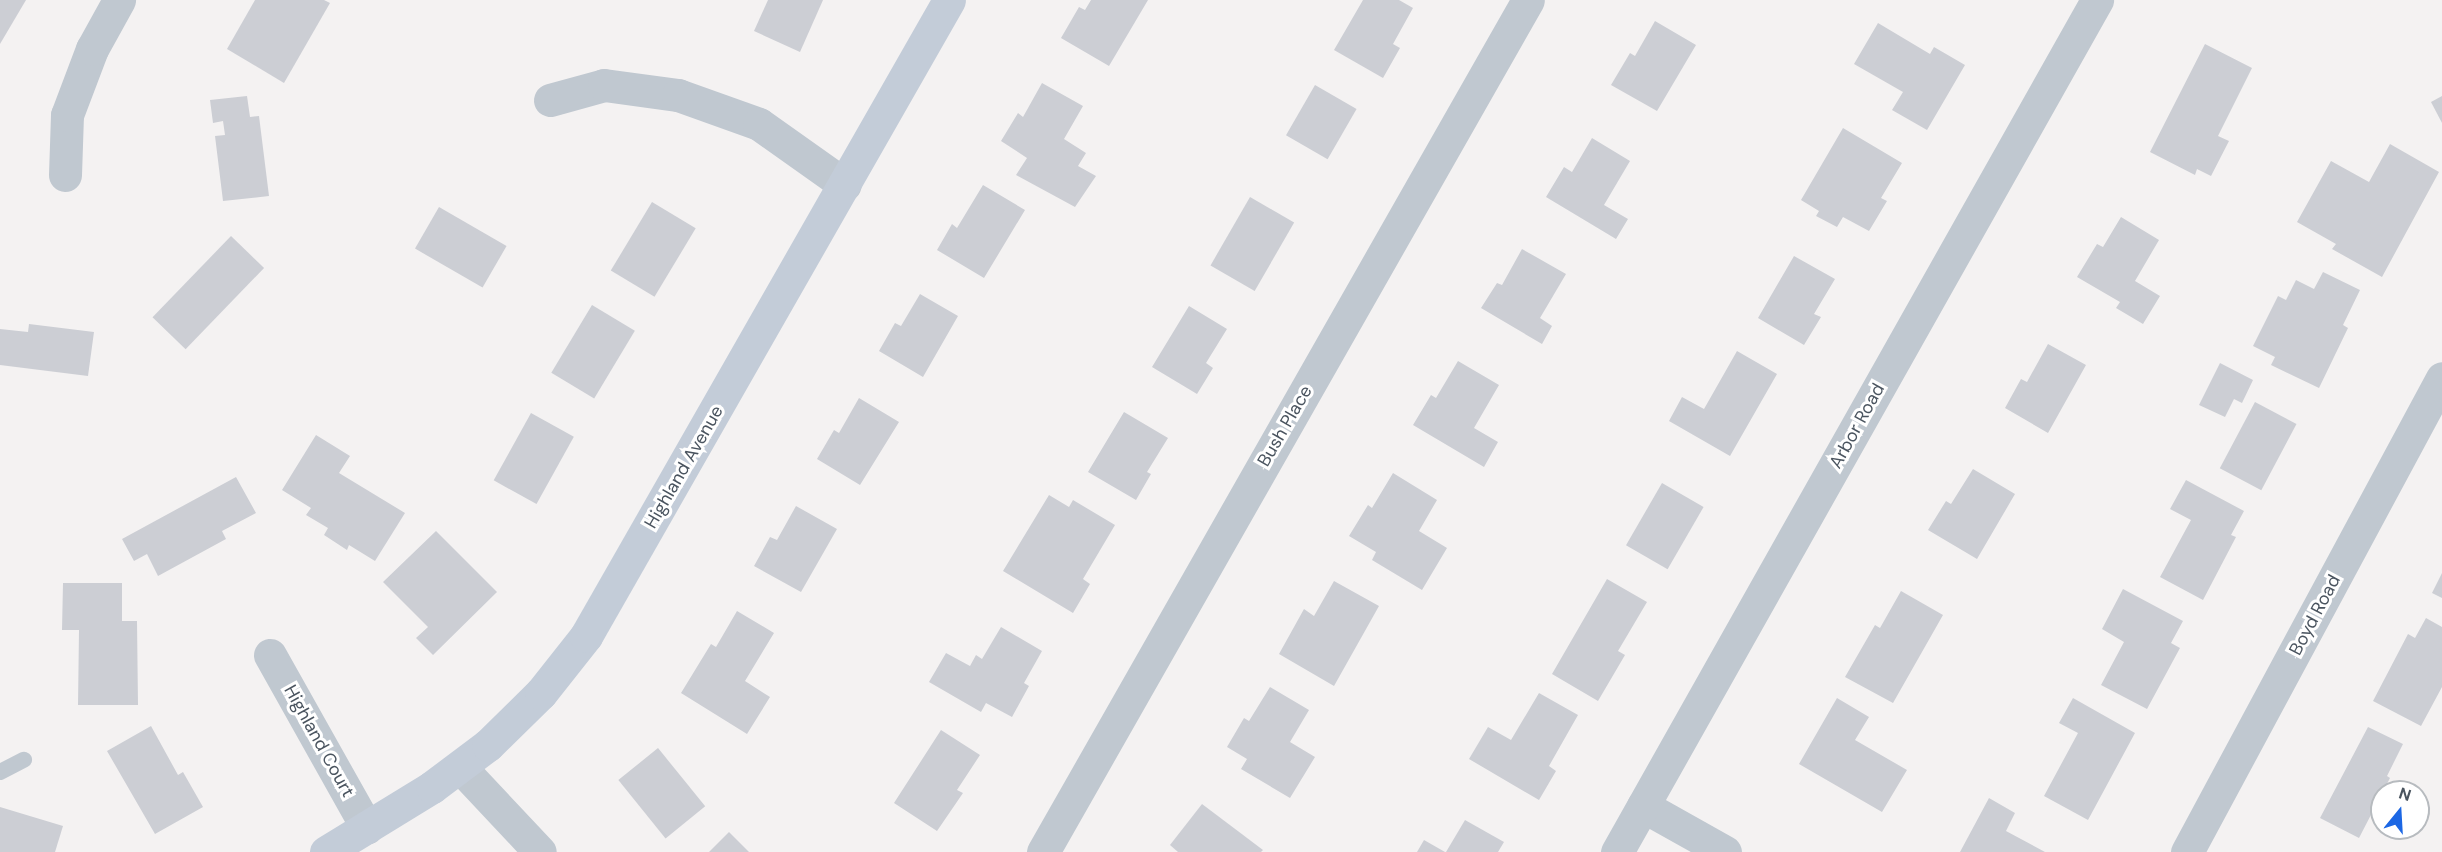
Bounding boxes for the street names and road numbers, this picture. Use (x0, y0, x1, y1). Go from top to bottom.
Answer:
street label: Arbor Road (1825, 380, 1889, 472)
street label: Bush Place (1253, 382, 1317, 470)
street label: Highland Avenue (640, 402, 728, 532)
street label: Boyd Road (2285, 571, 2345, 659)
street label: Highland Court (279, 681, 359, 801)

